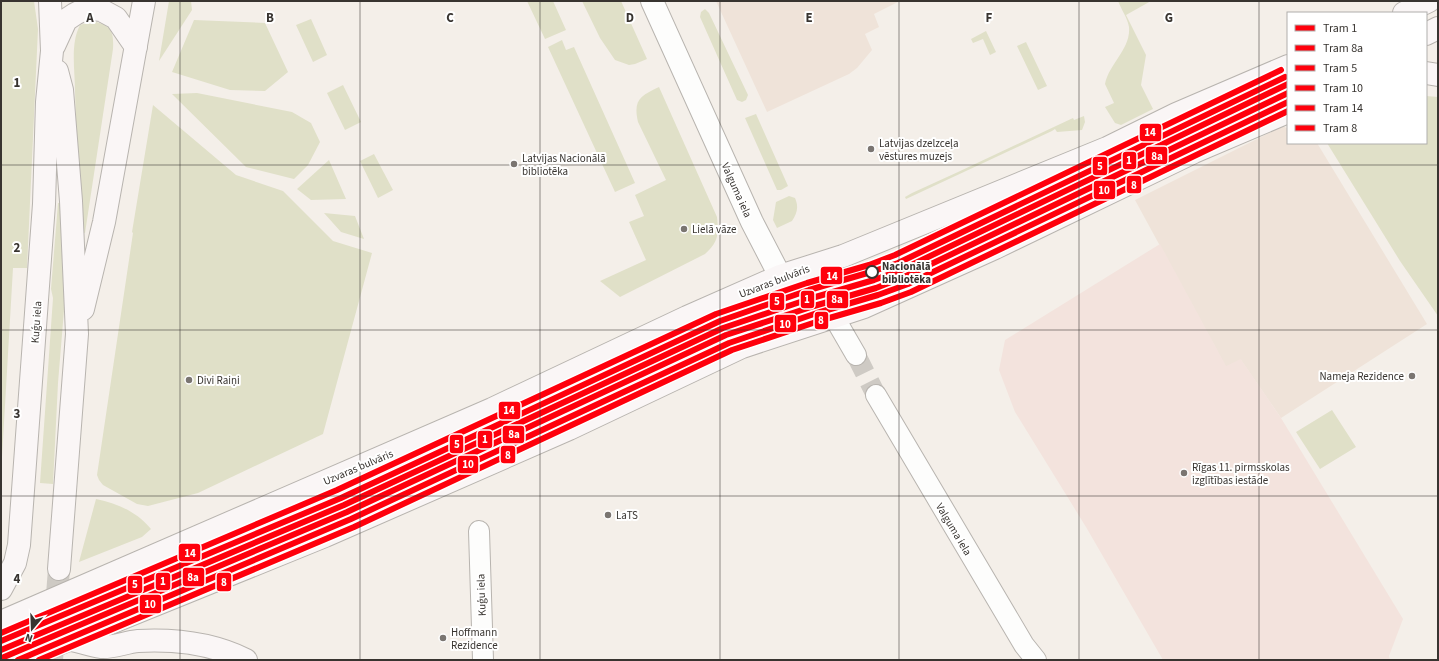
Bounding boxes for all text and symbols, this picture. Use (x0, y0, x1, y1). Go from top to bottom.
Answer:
text: A (85, 9, 94, 27)
text: B (266, 9, 274, 27)
text: C (446, 9, 454, 27)
text: D (626, 9, 634, 27)
text: E (805, 9, 813, 27)
text: F (986, 9, 993, 27)
text: G (1165, 9, 1173, 27)
legend (1287, 12, 1427, 144)
text: Tram 1 (1323, 20, 1357, 37)
text: Tram 8a (1323, 40, 1363, 57)
text: Tram 5 (1323, 60, 1357, 77)
text: 1 (14, 74, 21, 92)
text: Tram 10 (1323, 80, 1363, 97)
text: Tram 14 (1323, 100, 1363, 117)
text: Tram 8 (1323, 120, 1357, 137)
line badge: 14 (1139, 123, 1162, 142)
text: 14 (1144, 125, 1156, 140)
place label: Latvijas dzelzceļa vēstures muzejs (879, 136, 958, 164)
marker: Latvijas dzelzceļa vēstures muzejs (866, 144, 876, 154)
line badge: 8a (1145, 146, 1168, 165)
text: 8a (1151, 149, 1163, 164)
place label: Latvijas Nacionālā bibliotēka (522, 151, 606, 179)
line badge: 1 (1122, 151, 1137, 170)
text: 1 (1126, 153, 1132, 168)
line badge: 5 (1092, 156, 1108, 176)
marker: Latvijas Nacionālā bibliotēka (509, 159, 519, 169)
text: 5 (1097, 159, 1103, 174)
street label: Valguma iela (718, 160, 755, 220)
line badge: 8 (1126, 175, 1142, 194)
text: 8 (1131, 178, 1137, 193)
line badge: 10 (1093, 180, 1116, 200)
text: 10 (1098, 183, 1110, 198)
place label: Lielā vāze (692, 222, 737, 237)
marker: Lielā vāze (679, 224, 689, 234)
text: 2 (14, 239, 21, 257)
place label: Nacionālā bibliotēka (882, 259, 931, 287)
street label: Uzvaras bulvāris (737, 261, 812, 302)
marker: Nacionālā bibliotēka (865, 265, 879, 279)
line badge: 14 (820, 266, 843, 285)
text: 14 (826, 269, 838, 284)
line badge: 1 (800, 290, 815, 309)
line badge: 8a (826, 290, 849, 309)
line badge: 5 (769, 292, 785, 311)
text: 1 (804, 292, 810, 307)
text: 8a (831, 292, 843, 307)
text: 5 (774, 294, 780, 309)
street label: Kuģu iela (28, 300, 45, 344)
line badge: 8 (814, 311, 829, 330)
text: 8 (818, 313, 824, 328)
line badge: 10 (774, 314, 797, 333)
text: 10 (779, 317, 791, 332)
place label: Nameja Rezidence (1319, 369, 1405, 384)
marker: Nameja Rezidence (1407, 371, 1417, 381)
place label: Divi Raiņi (197, 373, 240, 388)
marker: Divi Raiņi (184, 375, 194, 385)
line badge: 14 (498, 401, 521, 420)
text: 14 (503, 403, 515, 418)
text: 3 (14, 405, 21, 423)
line badge: 8a (502, 425, 525, 444)
text: 8a (508, 427, 520, 442)
line badge: 1 (477, 430, 493, 449)
text: 1 (482, 432, 488, 447)
line badge: 5 (449, 434, 464, 454)
text: 5 (454, 437, 460, 452)
line badge: 8 (500, 445, 516, 464)
street label: Uzvaras bulvāris (321, 446, 396, 489)
text: 8 (505, 448, 511, 463)
line badge: 10 (457, 455, 479, 474)
text: 10 (462, 457, 474, 472)
place label: Rīgas 11. pirmsskolas izglītības iestāde (1192, 460, 1290, 488)
marker: Rīgas 11. pirmsskolas izglītības iestāde (1179, 468, 1189, 478)
street label: Valguma iela (932, 500, 975, 558)
place label: LaTS (616, 508, 638, 523)
marker: LaTS (603, 510, 613, 520)
line badge: 14 (178, 543, 201, 562)
text: 14 (184, 546, 196, 561)
line badge: 8a (182, 567, 205, 587)
text: 4 (14, 570, 21, 588)
text: 8a (187, 570, 199, 585)
line badge: 1 (155, 572, 171, 591)
line badge: 8 (216, 572, 232, 592)
text: 1 (160, 574, 166, 589)
street label: Kuģu iela (473, 574, 490, 616)
line badge: 5 (127, 575, 143, 594)
text: 8 (221, 575, 227, 590)
text: 5 (132, 577, 138, 592)
line badge: 10 (139, 594, 162, 614)
text: 10 (144, 597, 156, 612)
north arrow (12, 609, 52, 649)
place label: Hoffmann Rezidence (451, 625, 498, 653)
text: N (23, 630, 35, 646)
marker: Hoffmann Rezidence (438, 633, 448, 643)

